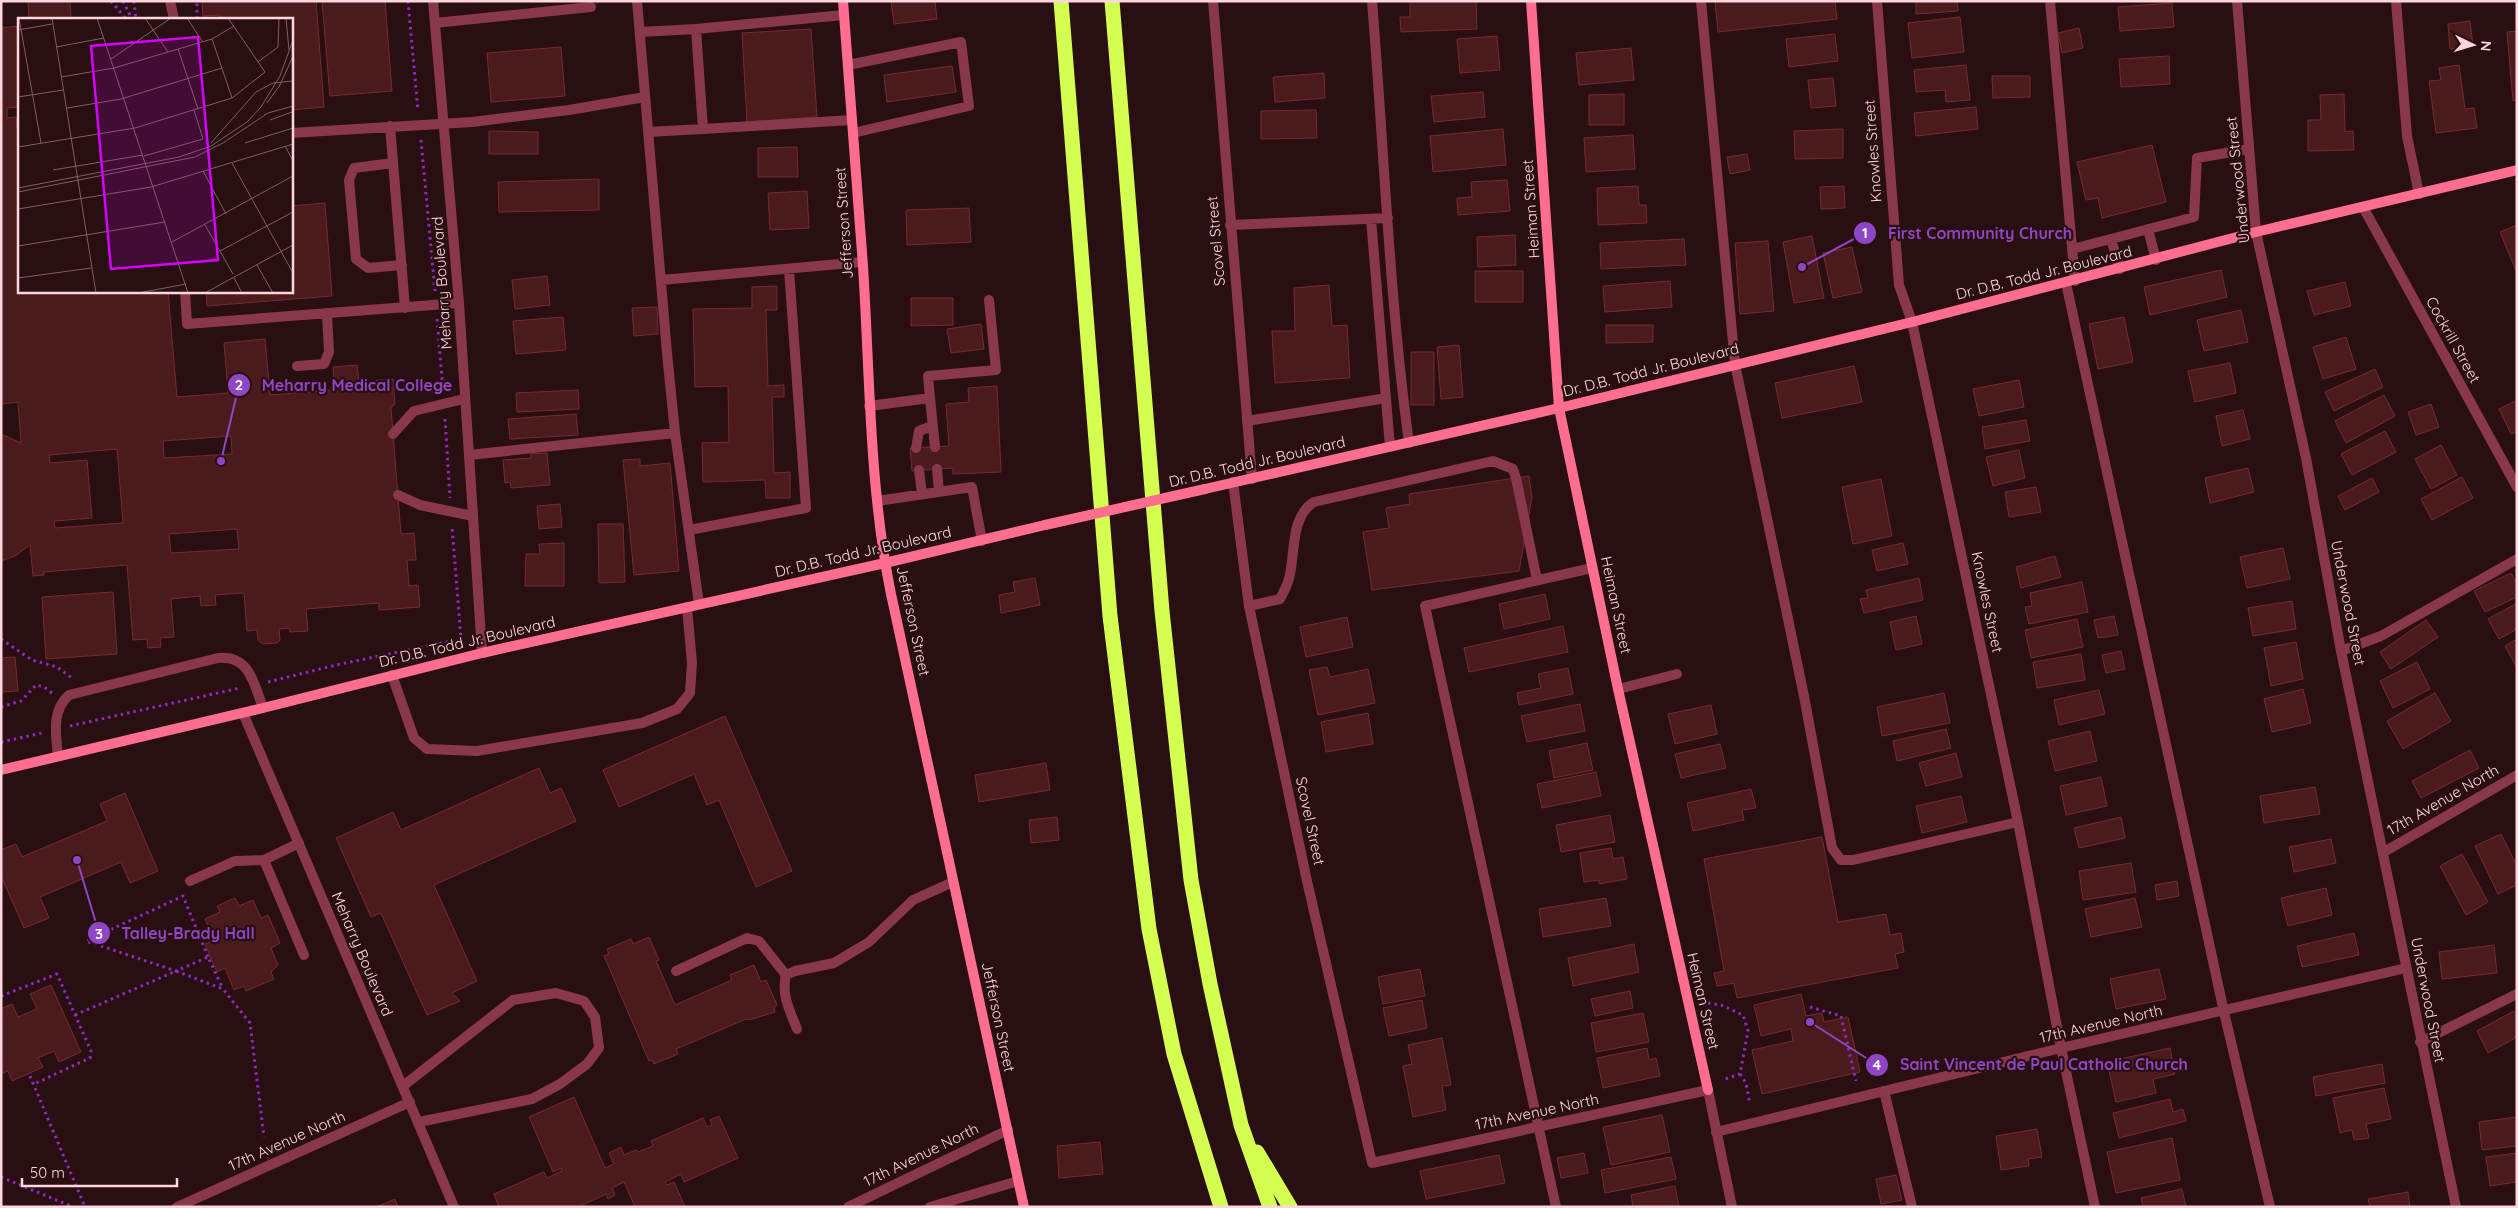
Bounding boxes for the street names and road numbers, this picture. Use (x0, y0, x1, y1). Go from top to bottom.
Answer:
street label: Knowles Street (1859, 99, 1886, 203)
street label: Underwood Street (2221, 116, 2254, 244)
street label: Heiman Street (1518, 159, 1543, 259)
street label: Jefferson Street (830, 167, 857, 280)
street label: Scovel Street (1202, 195, 1229, 287)
street label: Meharry Boulevard (427, 216, 456, 350)
street label: Dr. D.B. Todd Jr. Boulevard (1954, 241, 2134, 304)
street label: Cockrill Street (2422, 293, 2485, 386)
street label: Dr. D.B. Todd Jr. Boulevard (1561, 338, 1741, 401)
street label: Dr. D.B. Todd Jr. Boulevard (1167, 432, 1347, 491)
street label: Dr. D.B. Todd Jr. Boulevard (773, 522, 953, 581)
street label: Underwood Street (2327, 539, 2370, 667)
street label: Knowles Street (1967, 550, 2007, 654)
street label: Heiman Street (1597, 554, 1636, 655)
street label: Jefferson Street (893, 564, 934, 678)
street label: Dr. D.B. Todd Jr. Boulevard (377, 612, 557, 671)
street label: 17th Avenue North (2384, 760, 2502, 839)
street label: Scovel Street (1292, 775, 1329, 867)
street label: Meharry Boulevard (328, 889, 397, 1019)
street label: Underwood Street (2407, 936, 2450, 1064)
street label: Heiman Street (1683, 951, 1724, 1051)
street label: Jefferson Street (978, 960, 1019, 1074)
street label: 17th Avenue North (2038, 1000, 2164, 1047)
street label: 17th Avenue North (1473, 1089, 1600, 1134)
street label: 17th Avenue North (226, 1106, 348, 1175)
street label: 17th Avenue North (860, 1118, 981, 1191)

